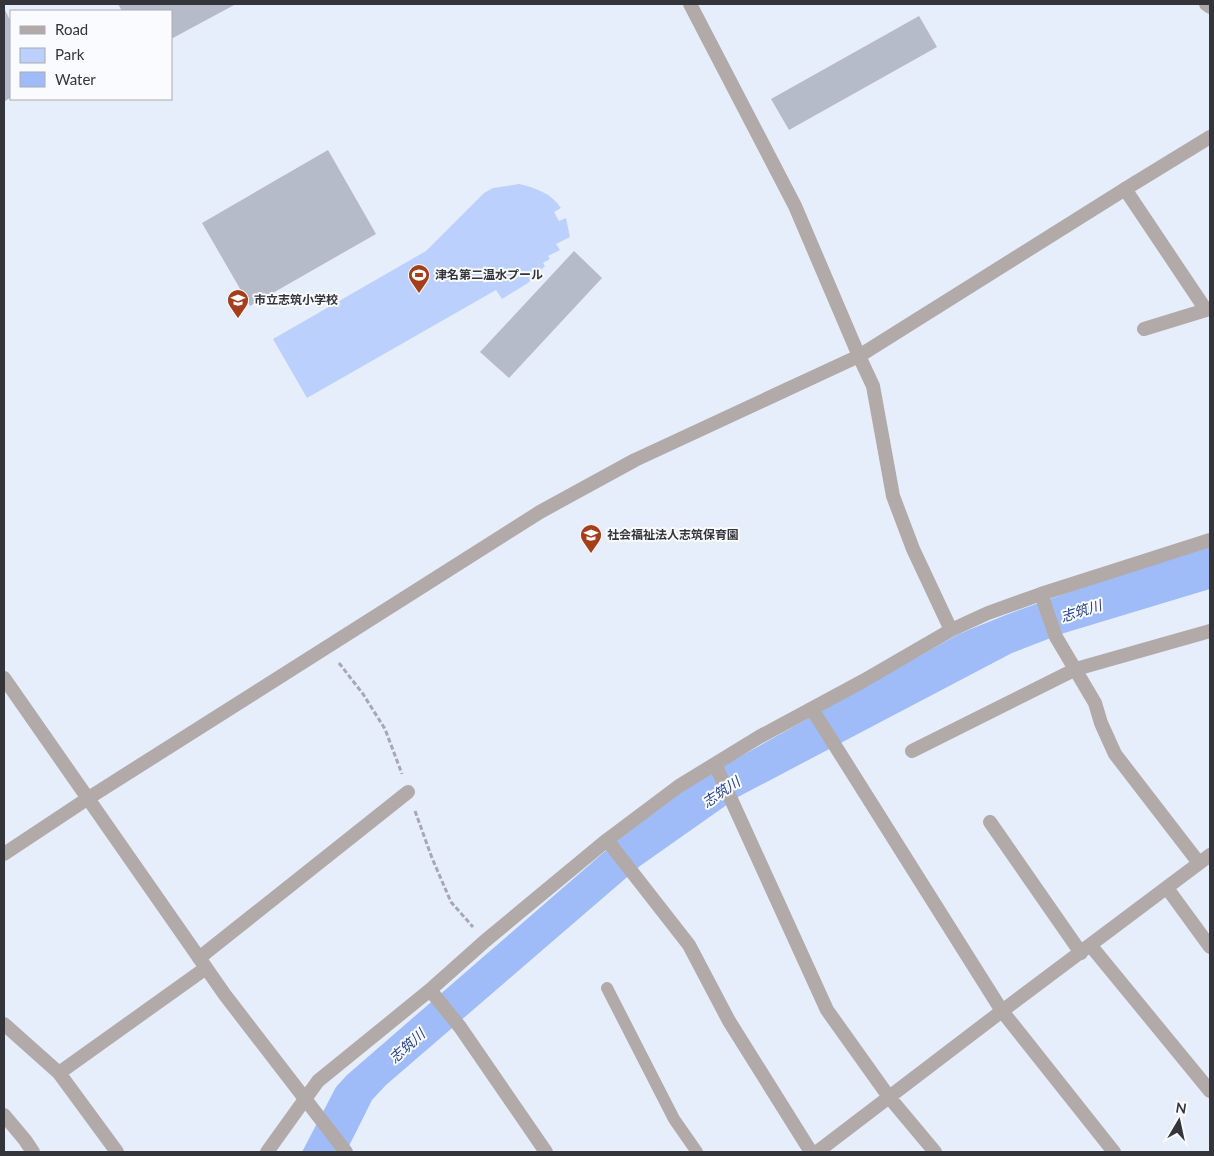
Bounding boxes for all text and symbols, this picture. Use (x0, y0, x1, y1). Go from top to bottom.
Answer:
legend (10, 10, 172, 100)
text: Road (55, 20, 88, 38)
text: Park (55, 45, 85, 63)
text: Water (55, 70, 96, 88)
sports icon: 津名第二温水プール (407, 263, 431, 294)
place label: 津名第二温水プール (435, 267, 543, 282)
school or university icon: 市立志筑小学校 (226, 288, 250, 319)
place label: 市立志筑小学校 (254, 292, 338, 307)
school or university icon: 社会福祉法人志筑保育園 (579, 523, 603, 554)
place label: 社会福祉法人志筑保育園 (607, 527, 739, 542)
water label: 志筑川 (1058, 596, 1105, 625)
water label: 志筑川 (699, 772, 745, 810)
water label: 志筑川 (385, 1024, 429, 1066)
north arrow (1154, 1096, 1204, 1146)
text: N (1174, 1098, 1188, 1117)

